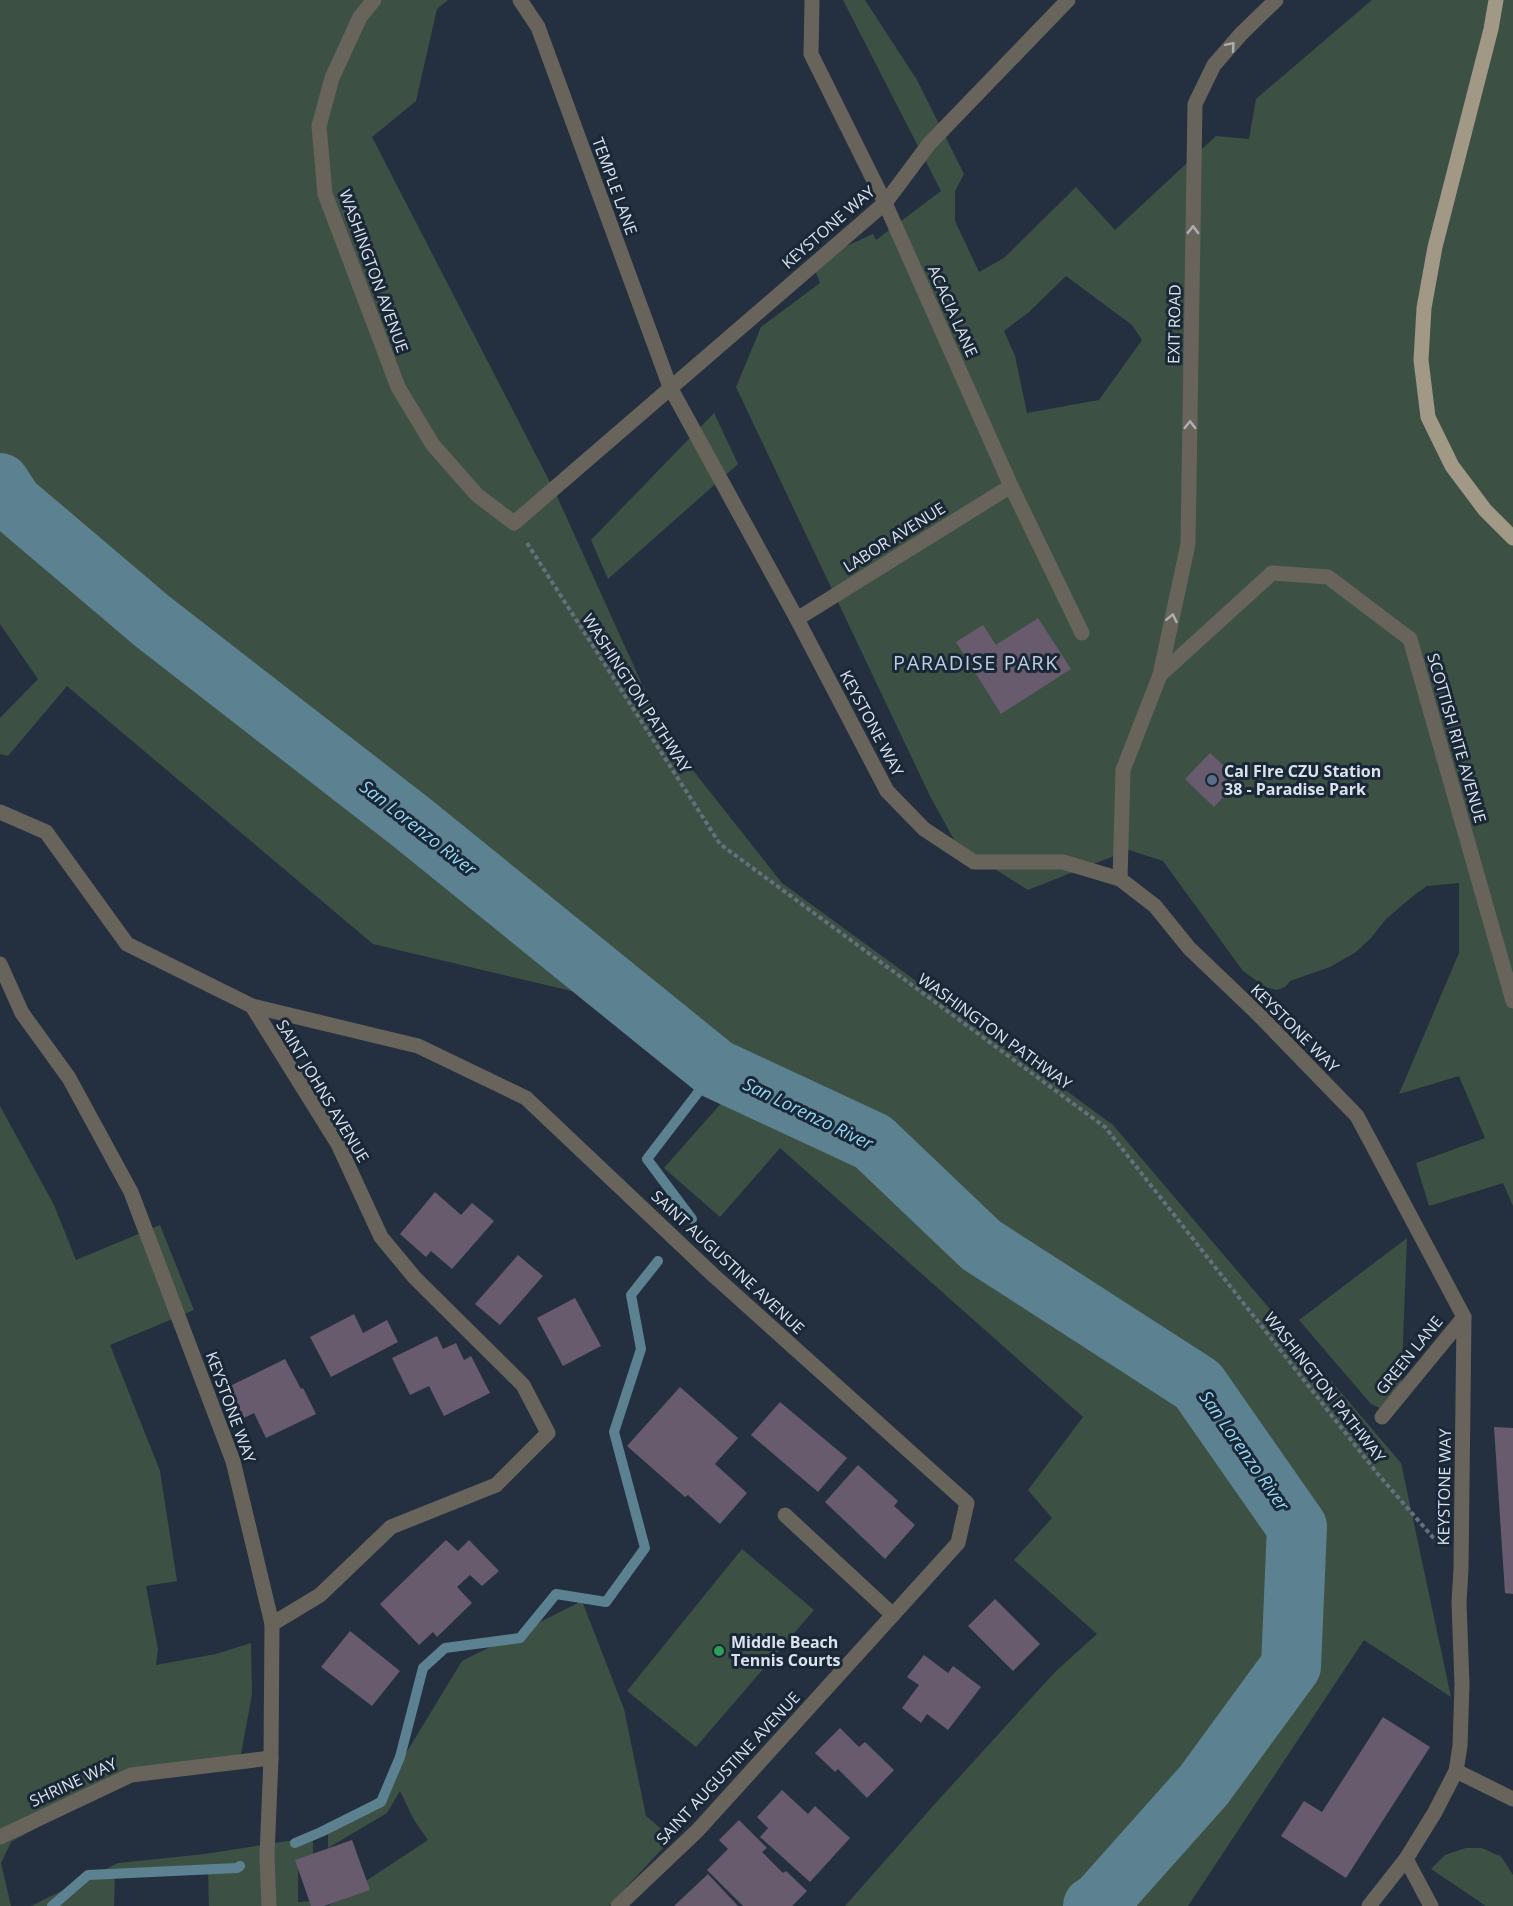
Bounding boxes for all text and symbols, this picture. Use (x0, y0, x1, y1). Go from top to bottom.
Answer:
one-way arrow (1224, 42, 1235, 52)
street label: TEMPLE LANE (587, 134, 643, 238)
street label: KEYSTONE WAY (777, 180, 879, 274)
street label: WASHINGTON AVENUE (334, 186, 414, 356)
one-way arrow (1187, 225, 1199, 234)
street label: ACACIA LANE (923, 262, 983, 360)
street label: EXIT ROAD (1162, 284, 1186, 364)
one-way arrow (1184, 420, 1196, 429)
street label: LABOR AVENUE (839, 497, 949, 577)
street label: WASHINGTON PATHWAY (577, 609, 697, 777)
one-way arrow (1165, 614, 1178, 624)
district label: PARADISE PARK (893, 649, 1059, 676)
street label: SCOTTISH RITE AVENUE (1422, 651, 1492, 825)
street label: KEYSTONE WAY (835, 666, 909, 780)
place label: Cal FIre CZU Station 38 - Paradise Park (1224, 760, 1381, 800)
marker: Cal FIre CZU Station 38 - Paradise Park (1205, 773, 1219, 787)
water label: San Lorenzo River (355, 774, 482, 881)
street label: WASHINGTON PATHWAY (914, 968, 1076, 1094)
street label: KEYSTONE WAY (1246, 979, 1344, 1077)
street label: SAINT JOHNS AVENUE (272, 1015, 374, 1167)
water label: San Lorenzo River (740, 1071, 878, 1155)
street label: SAINT AUGUSTINE AVENUE (647, 1185, 809, 1339)
street label: WASHINGTON PATHWAY (1259, 1307, 1391, 1467)
street label: GREEN LANE (1371, 1311, 1447, 1399)
street label: KEYSTONE WAY (201, 1348, 261, 1466)
water label: San Lorenzo River (1194, 1386, 1296, 1516)
street label: KEYSTONE WAY (1432, 1428, 1456, 1545)
place label: Middle Beach Tennis Courts (731, 1631, 841, 1671)
marker: Middle Beach Tennis Courts (712, 1644, 726, 1658)
street label: SAINT AUGUSTINE AVENUE (651, 1687, 805, 1849)
street label: SHRINE WAY (26, 1752, 120, 1812)

